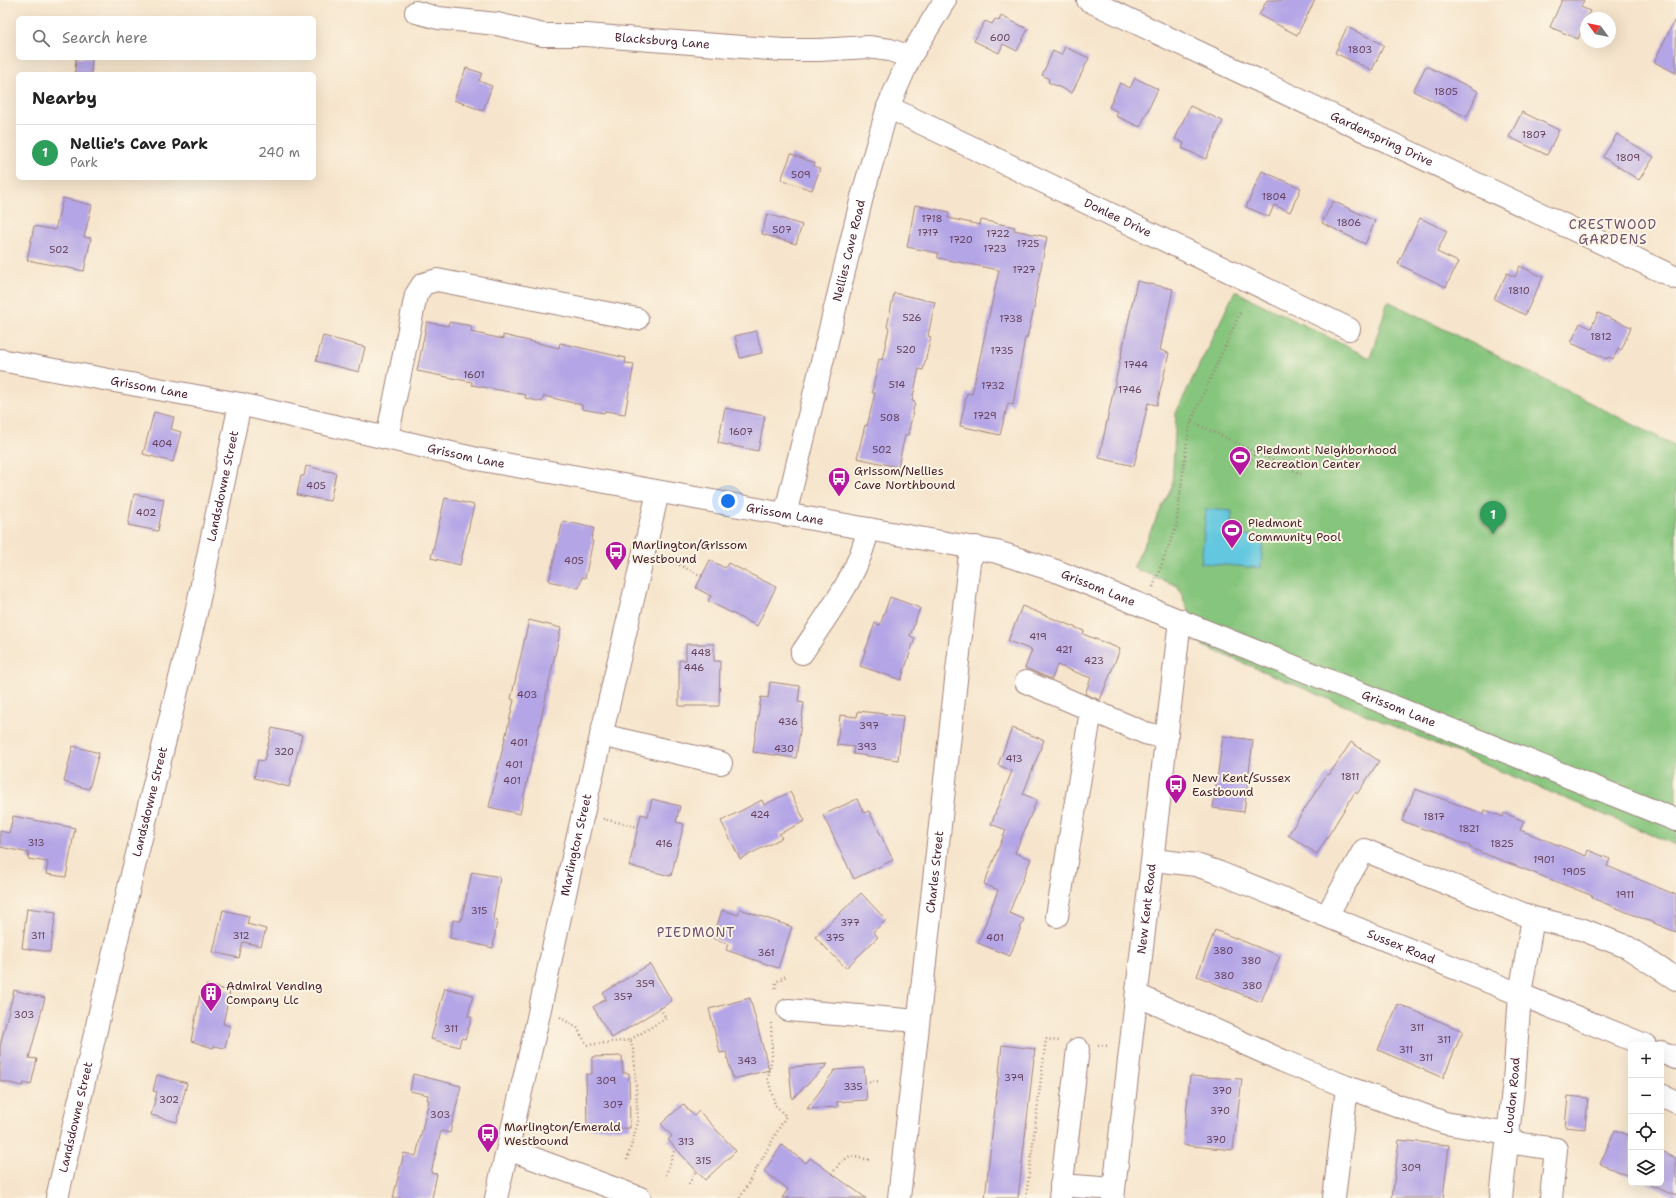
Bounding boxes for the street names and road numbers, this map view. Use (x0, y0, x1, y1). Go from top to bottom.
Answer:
street label: Blacksburg Lane (614, 29, 711, 52)
street label: Gardenspring Drive (1328, 108, 1436, 170)
street label: Donlee Drive (1081, 195, 1154, 241)
street label: Nellies Cave Road (829, 198, 869, 303)
street label: Grissom Lane (109, 372, 190, 402)
street label: Landsdowne Street (203, 429, 242, 543)
street label: Grissom Lane (426, 440, 506, 472)
street label: Grissom Lane (745, 499, 825, 529)
street label: Grissom Lane (1059, 566, 1138, 610)
street label: Grissom Lane (1359, 687, 1439, 731)
street label: Landsdowne Street (129, 745, 171, 859)
street label: Marlington Street (557, 792, 595, 898)
street label: Charles Street (922, 830, 947, 914)
street label: New Kent Road (1133, 862, 1160, 955)
street label: Sussex Road (1365, 925, 1438, 967)
street label: Loudon Road (1500, 1056, 1524, 1135)
street label: Landsdowne Street (55, 1060, 96, 1174)

